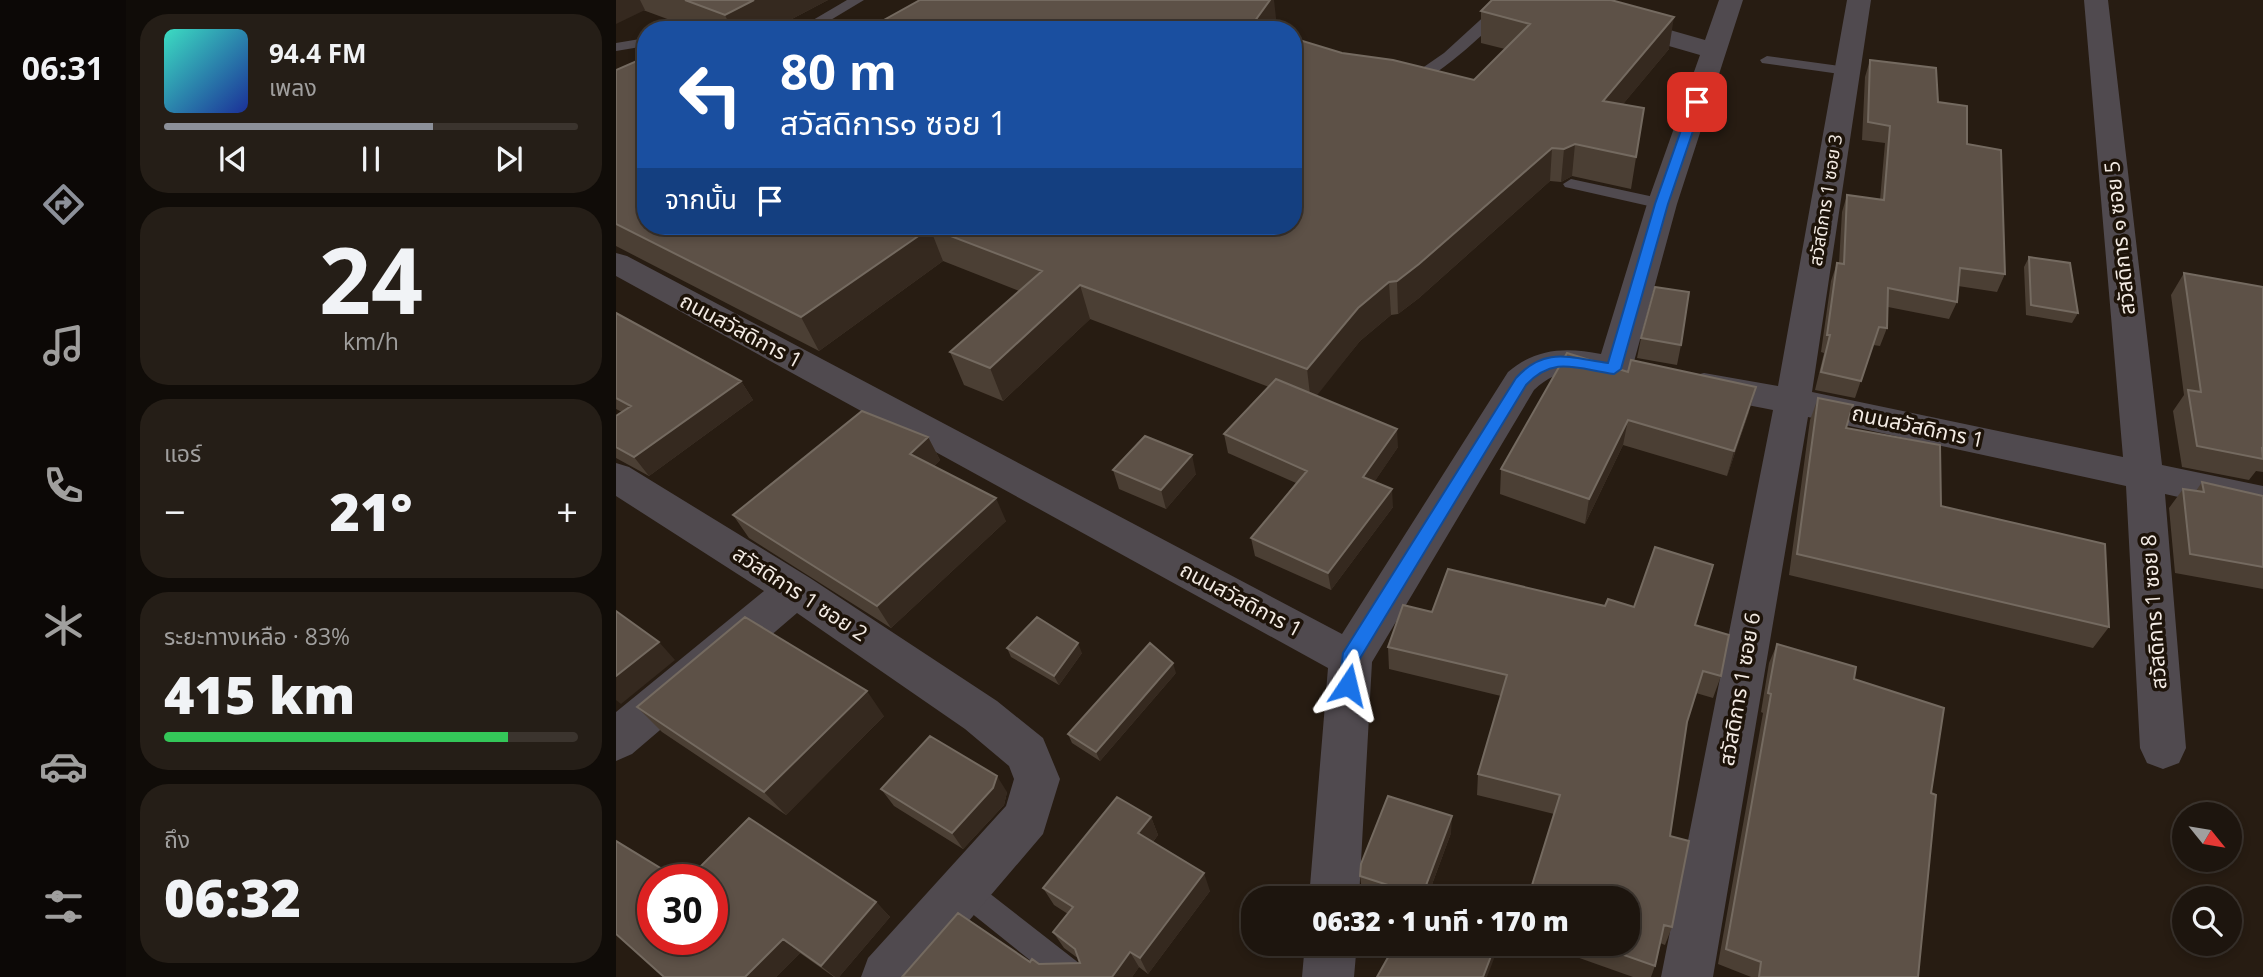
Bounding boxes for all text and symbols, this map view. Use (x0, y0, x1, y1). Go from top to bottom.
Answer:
text: 94.4 FM (269, 35, 367, 71)
text: 80 m (780, 38, 897, 104)
text: 06:31 (22, 46, 104, 89)
icon: left (665, 49, 756, 140)
text: เพลง (269, 71, 317, 103)
pin (1667, 72, 1727, 132)
icon: arrive (1678, 83, 1716, 121)
text: สวัสดิการ๑ ซอย 1 (780, 101, 1007, 144)
street label: สวัสดิการ 1 ซอย 3 (1803, 132, 1847, 267)
icon: previous (214, 140, 252, 178)
icon: pause (352, 140, 390, 178)
icon: next (490, 140, 528, 178)
street label: สวัสดิการ ๑ ซอย 5 (2097, 160, 2141, 316)
icon: directions (39, 180, 88, 229)
text: จากนั้น (665, 181, 737, 217)
icon: arrive (751, 182, 789, 220)
text: 24 (319, 217, 423, 341)
street label: ถนนสวัสดิการ 1 (676, 286, 807, 374)
icon: music (39, 321, 88, 370)
text: km/h (343, 325, 399, 357)
street label: ถนนสวัสดิการ 1 (1850, 398, 1987, 454)
text: แอร์ (164, 437, 201, 469)
icon: phone (39, 461, 88, 510)
text: 21° (330, 475, 412, 546)
text: − (164, 485, 186, 537)
text: + (556, 485, 578, 537)
street label: สวัสดิการ 1 ซอย 8 (2134, 534, 2172, 690)
street label: สวัสดิการ 1 ซอย 2 (728, 539, 873, 647)
street label: ถนนสวัสดิการ 1 (1176, 555, 1307, 643)
icon: climate (39, 601, 88, 650)
street label: สวัสดิการ 1 ซอย 6 (1712, 610, 1766, 768)
text: ระยะทางเหลือ · 83% (164, 620, 350, 652)
position arrow (1311, 648, 1385, 722)
text: 415 km (164, 658, 355, 729)
icon: car (39, 742, 88, 791)
north arrow (2172, 802, 2242, 872)
map controls (2172, 802, 2242, 956)
text: ถึง (164, 823, 190, 855)
text: 06:32 (164, 861, 301, 932)
speed limit sign: 30 (637, 864, 728, 955)
icon: filters (39, 882, 88, 931)
button: search (2172, 886, 2242, 956)
text: 06:32 · 1 นาที · 170 m (1312, 903, 1569, 939)

